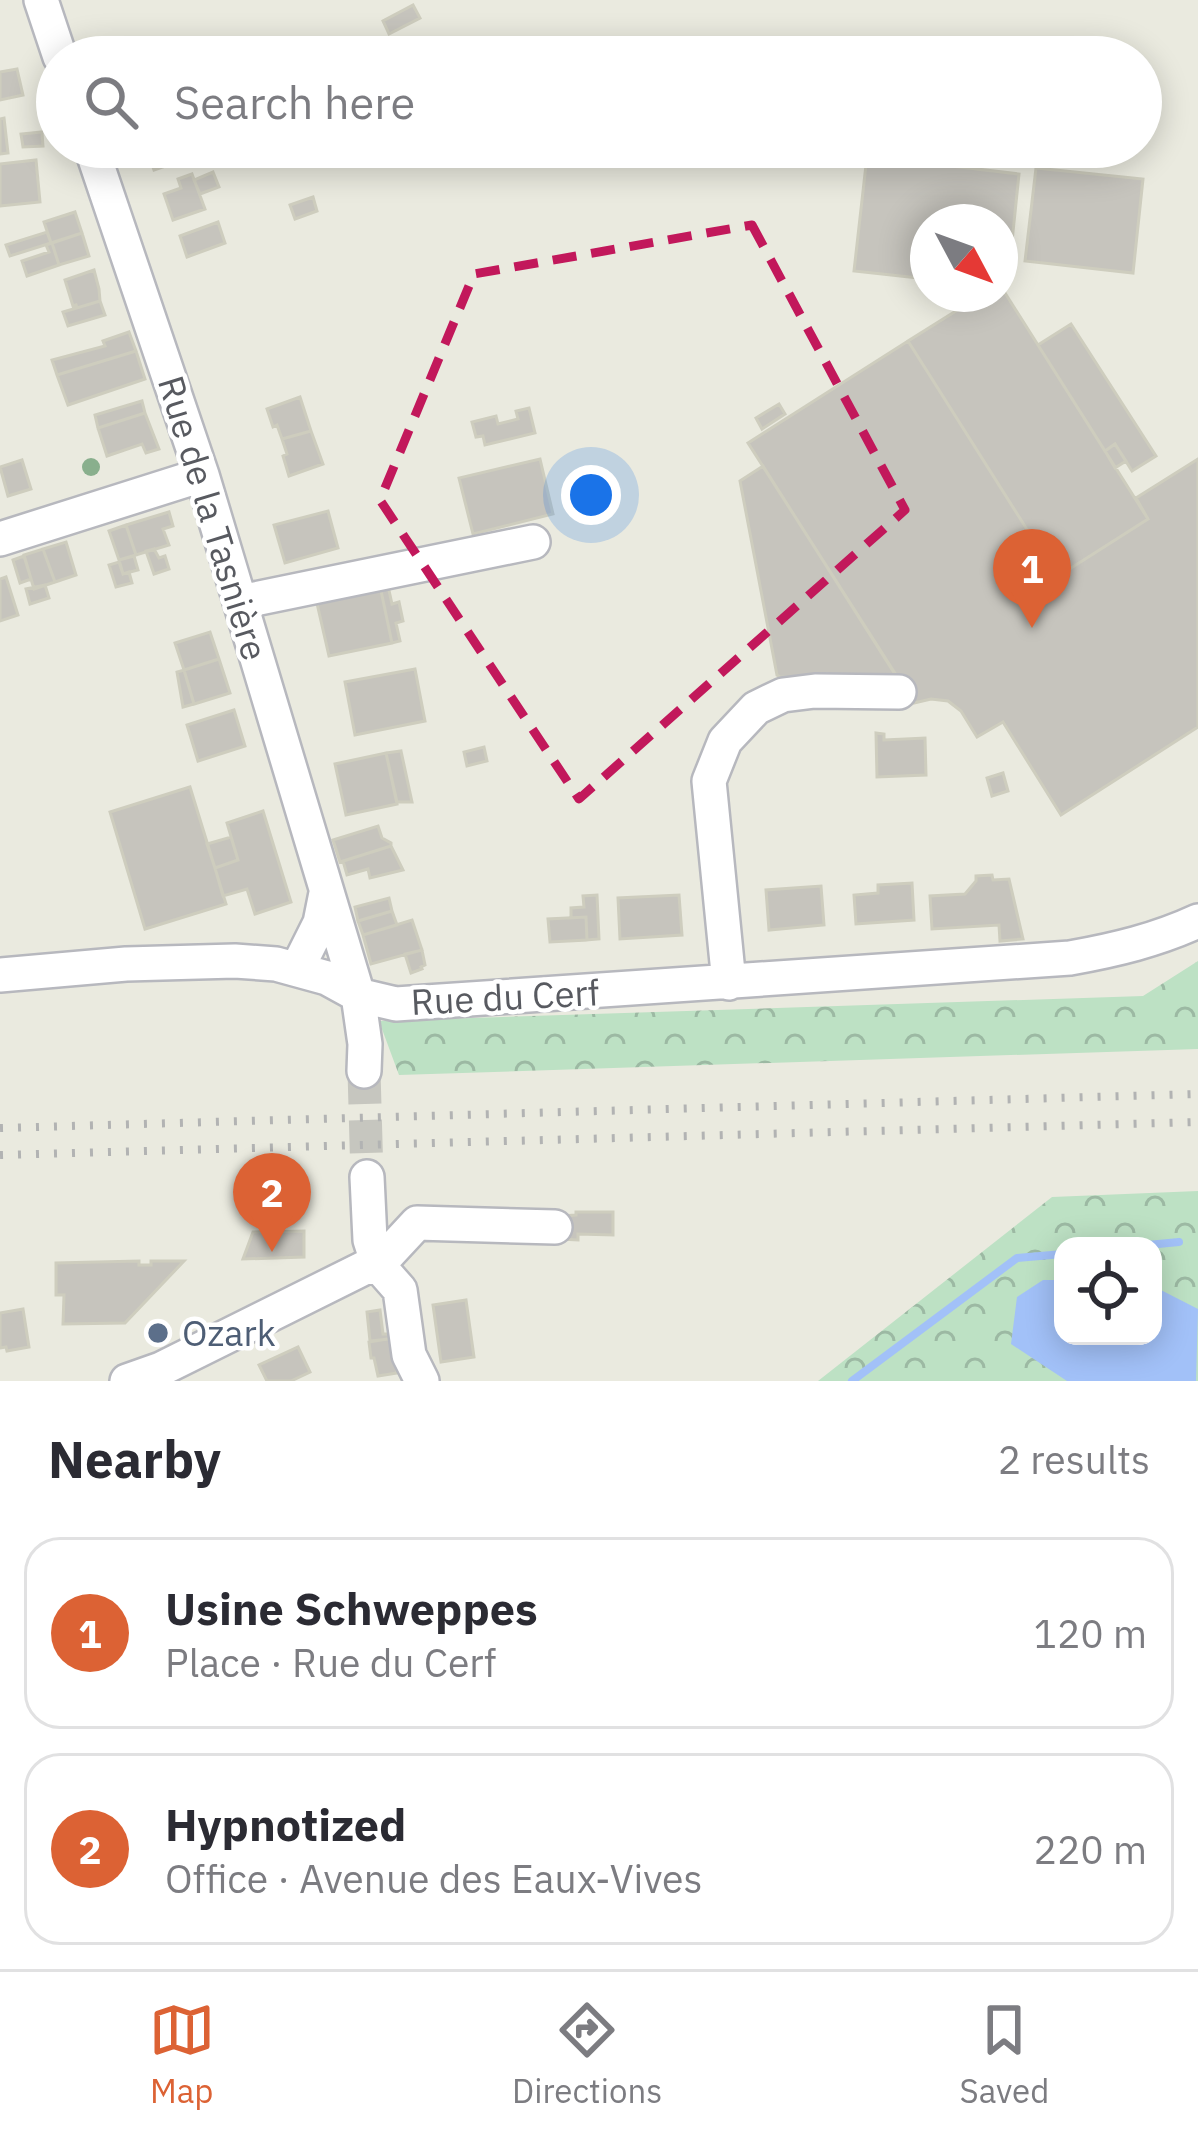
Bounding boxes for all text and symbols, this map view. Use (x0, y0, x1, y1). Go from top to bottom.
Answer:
search box (36, 36, 1162, 168)
icon: search (78, 69, 144, 135)
text: Search here (174, 73, 415, 131)
north arrow (910, 204, 1018, 312)
street label: Rue de la Tasnière (148, 370, 279, 666)
your location (561, 465, 621, 525)
pin: 1 (993, 529, 1071, 628)
street label: Rue du Cerf (410, 968, 600, 1025)
pin: 2 (233, 1153, 311, 1252)
map controls (1054, 1237, 1162, 1345)
button: locate (1054, 1237, 1162, 1345)
place label: Ozark (182, 1309, 276, 1356)
marker: Ozark (145, 1320, 171, 1346)
text: Nearby (48, 1426, 221, 1492)
text: 2 results (998, 1434, 1150, 1485)
text: Usine Schweppes (165, 1579, 538, 1637)
text: 1 (78, 1608, 102, 1659)
text: 120 m (1034, 1608, 1147, 1659)
text: Place · Rue du Cerf (165, 1637, 496, 1688)
text: Hypnotized (165, 1795, 406, 1853)
text: 2 (78, 1824, 102, 1875)
text: 220 m (1034, 1824, 1147, 1875)
text: Office · Avenue des Eaux-Vives (165, 1853, 702, 1904)
tab: Map (149, 1997, 215, 2112)
tab: Directions (512, 1997, 662, 2112)
tab: Saved (960, 1997, 1049, 2112)

